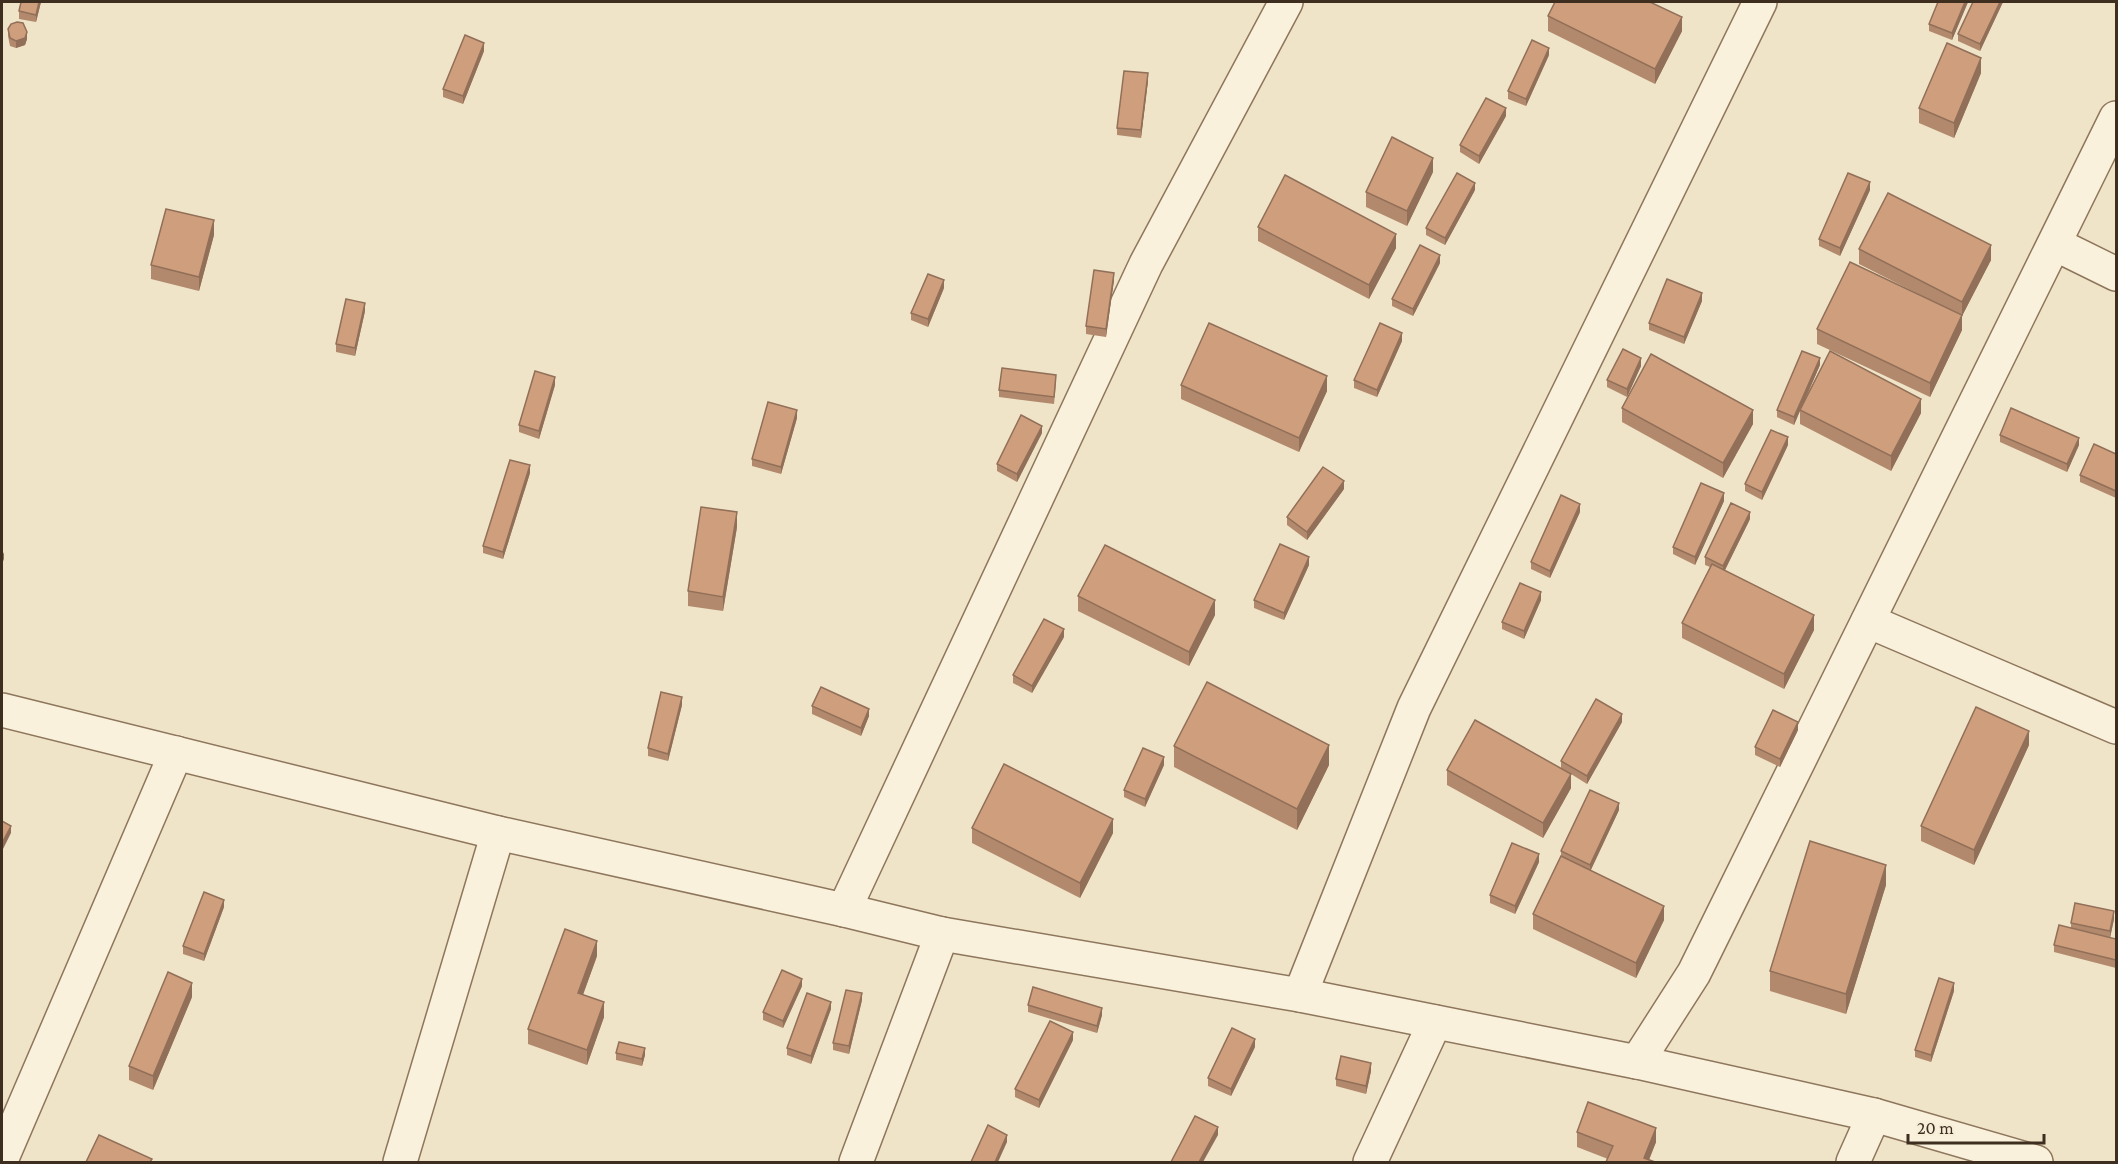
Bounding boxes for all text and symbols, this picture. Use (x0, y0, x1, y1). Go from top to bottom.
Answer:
scale bar (1908, 1107, 2044, 1145)
text: 20 m (1917, 1118, 1954, 1138)

